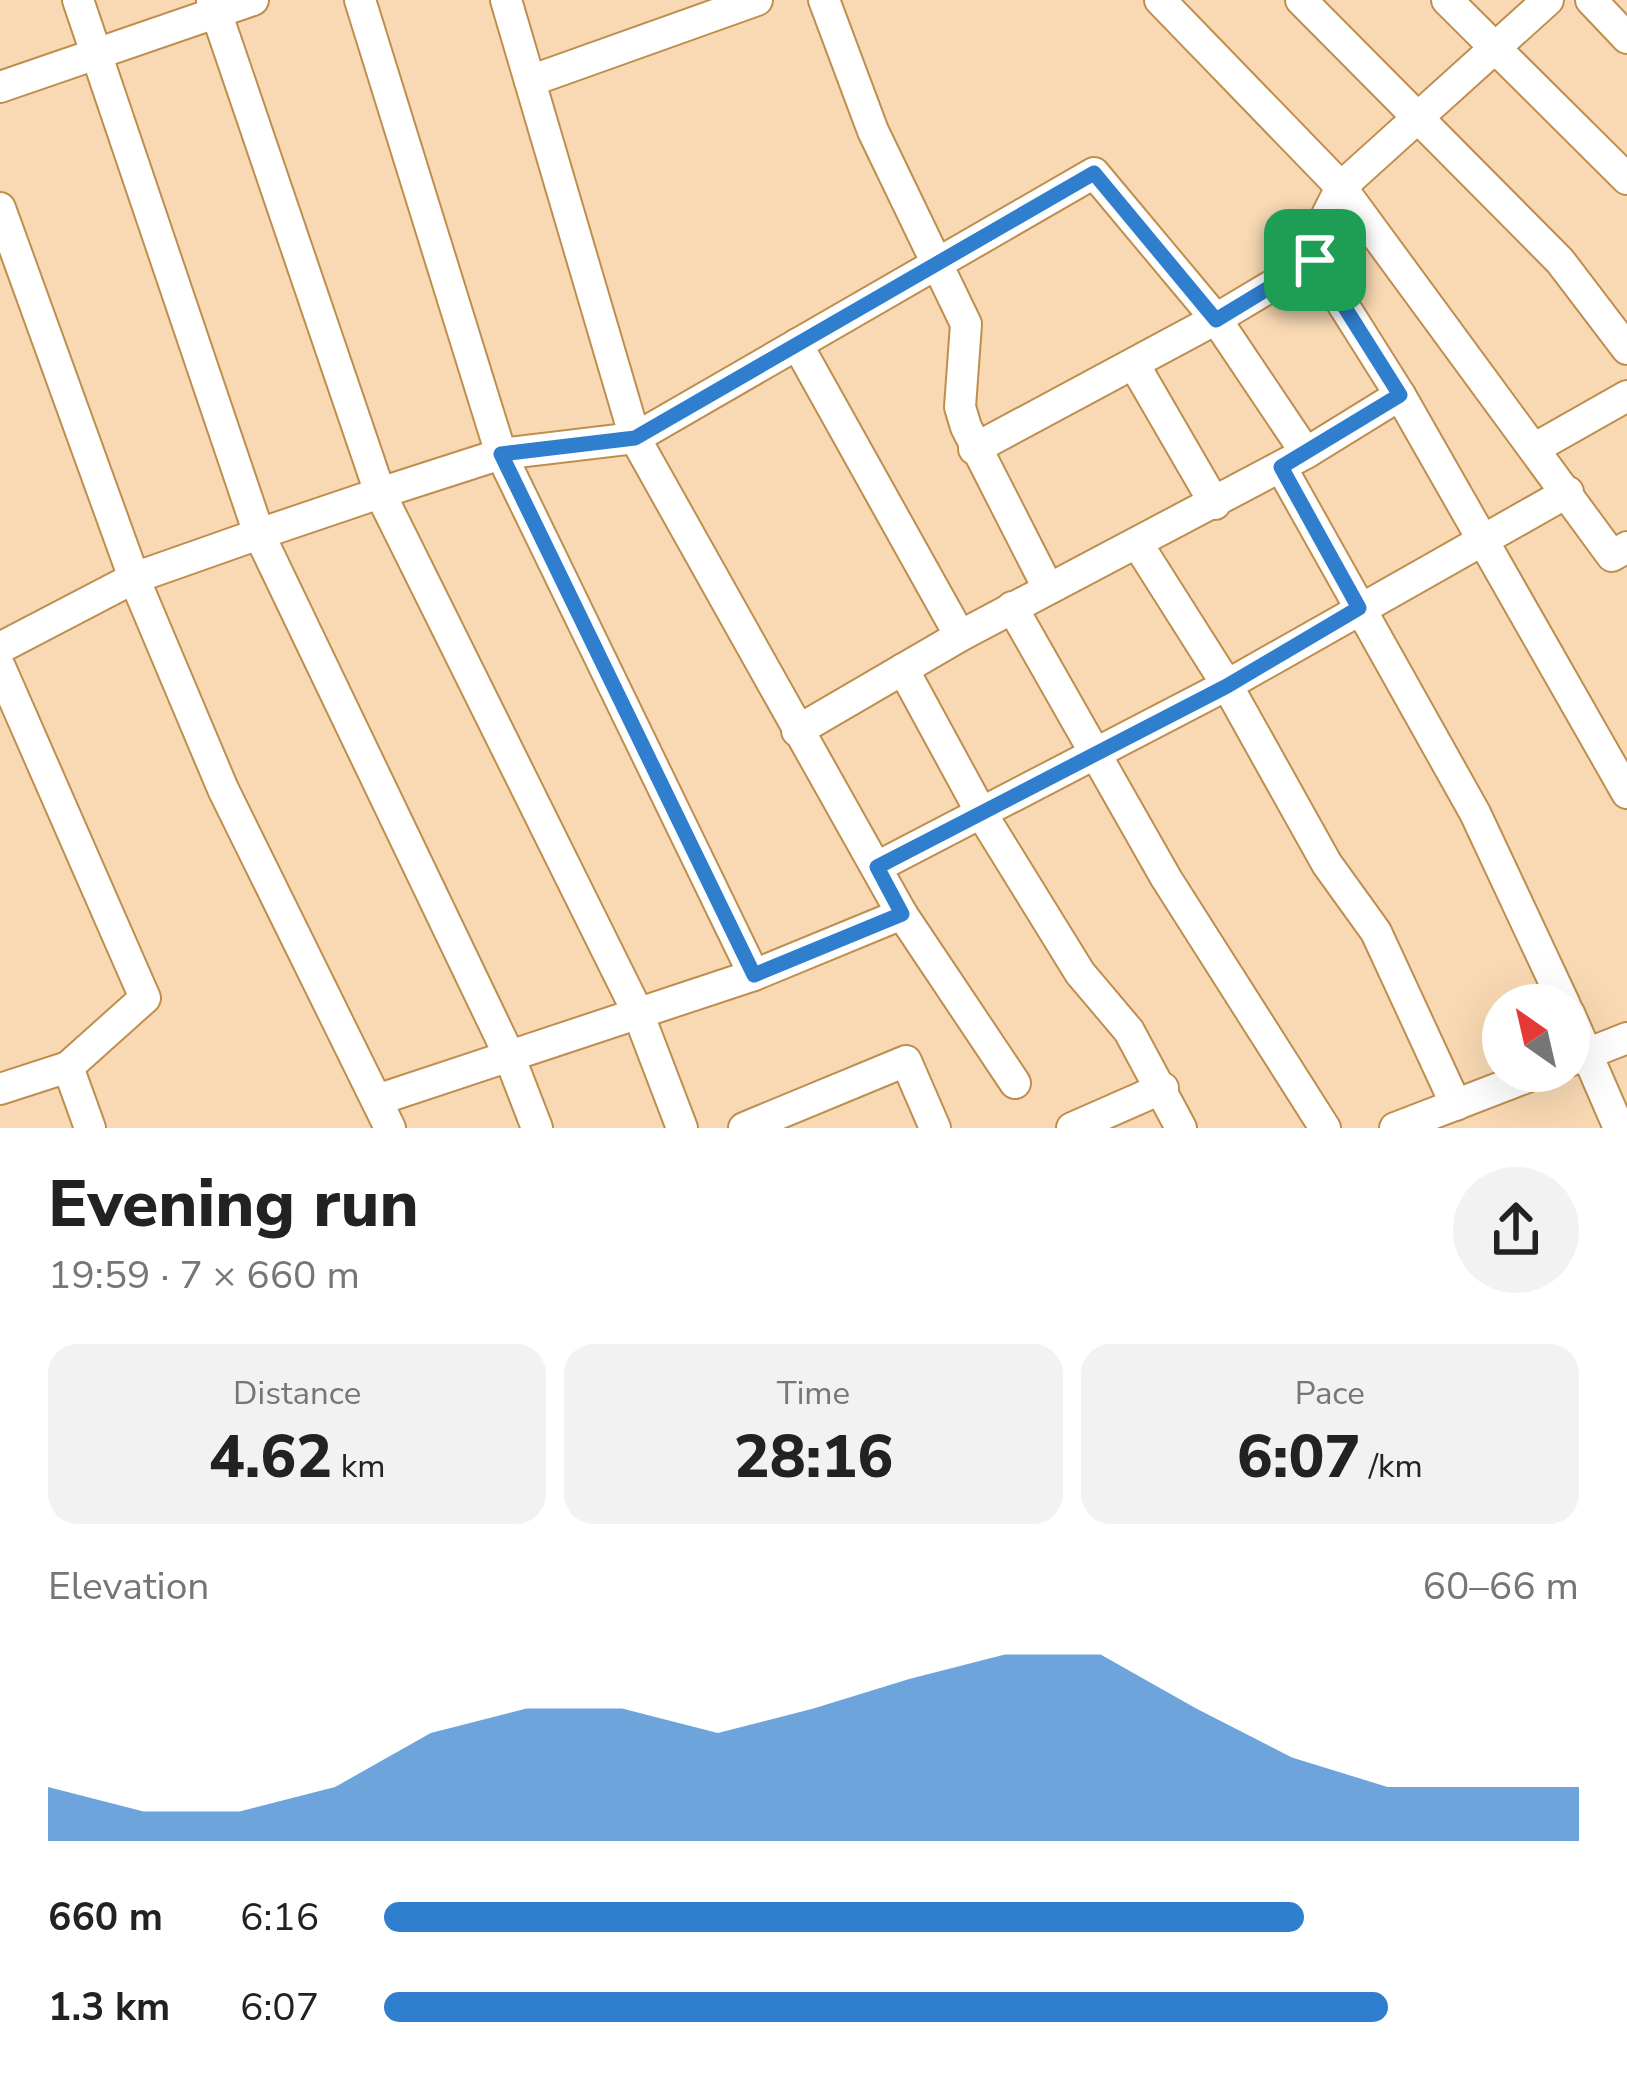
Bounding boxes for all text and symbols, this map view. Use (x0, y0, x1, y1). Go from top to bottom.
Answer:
pin (1264, 209, 1366, 311)
icon: arrive (1282, 227, 1348, 293)
north arrow (1482, 984, 1590, 1092)
map controls (1482, 984, 1590, 1092)
text: Evening run (48, 1159, 419, 1249)
button: share (1453, 1167, 1579, 1293)
text: 19:59 · 7 × 660 m (48, 1249, 360, 1302)
text: Distance (233, 1371, 361, 1416)
text: Time (777, 1371, 850, 1416)
text: Pace (1295, 1371, 1365, 1416)
text: 4.62 (209, 1416, 332, 1498)
text: 28:16 (734, 1416, 893, 1498)
text: 6:07 (1237, 1416, 1360, 1498)
text: km (332, 1444, 386, 1489)
text: /km (1360, 1444, 1423, 1489)
text: Elevation (48, 1560, 209, 1613)
text: 60–66 m (1422, 1560, 1579, 1613)
text: 660 m (48, 1891, 163, 1944)
text: 6:16 (240, 1891, 319, 1944)
text: 1.3 km (48, 1981, 170, 2034)
text: 6:07 (240, 1981, 319, 2034)

